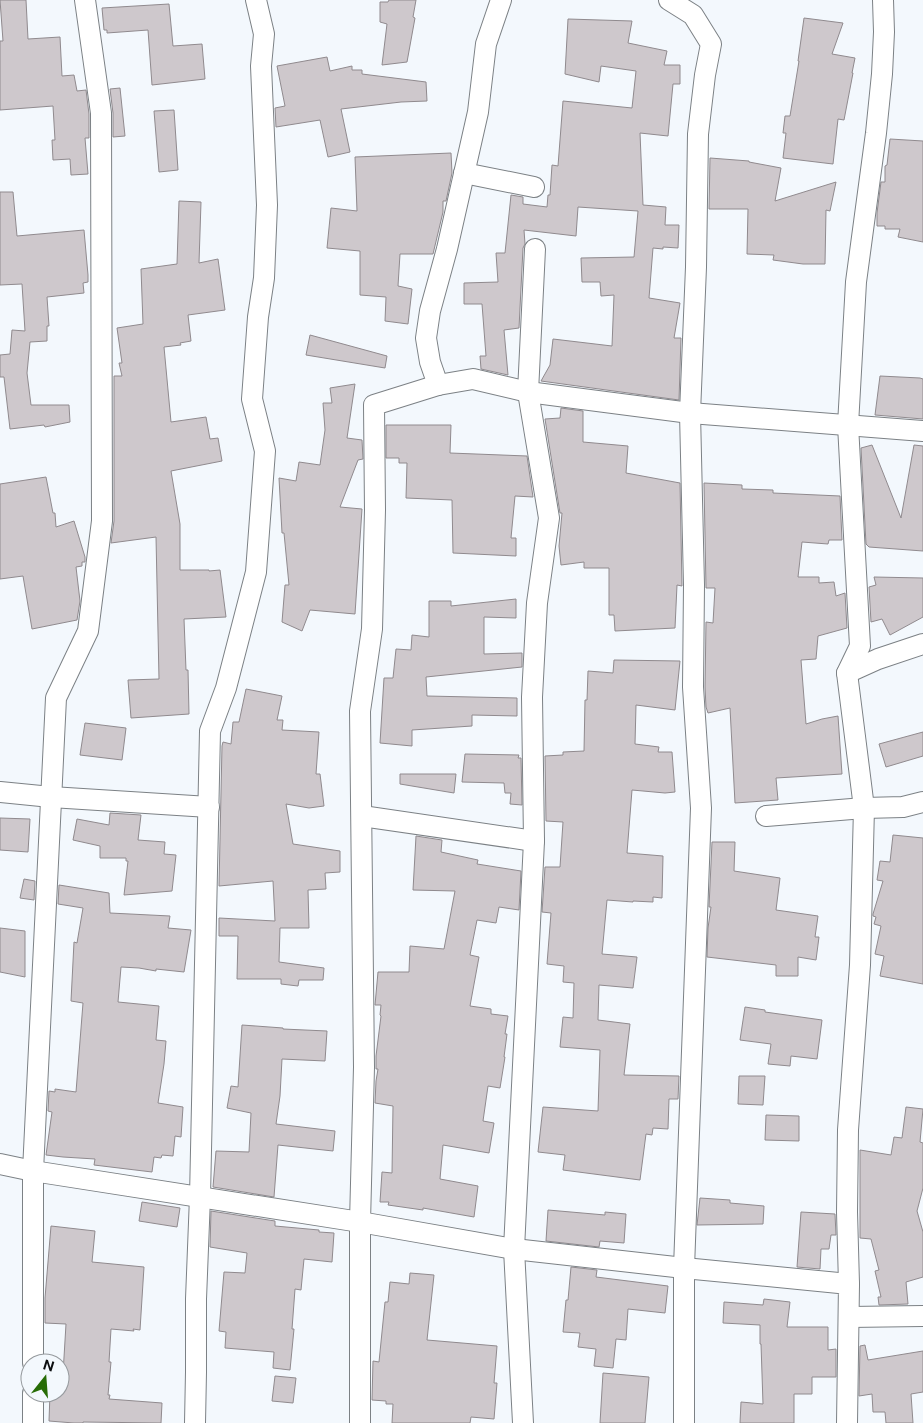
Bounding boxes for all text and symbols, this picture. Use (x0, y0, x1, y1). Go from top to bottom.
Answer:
north arrow (20, 1353, 70, 1403)
text: N (41, 1356, 56, 1375)

